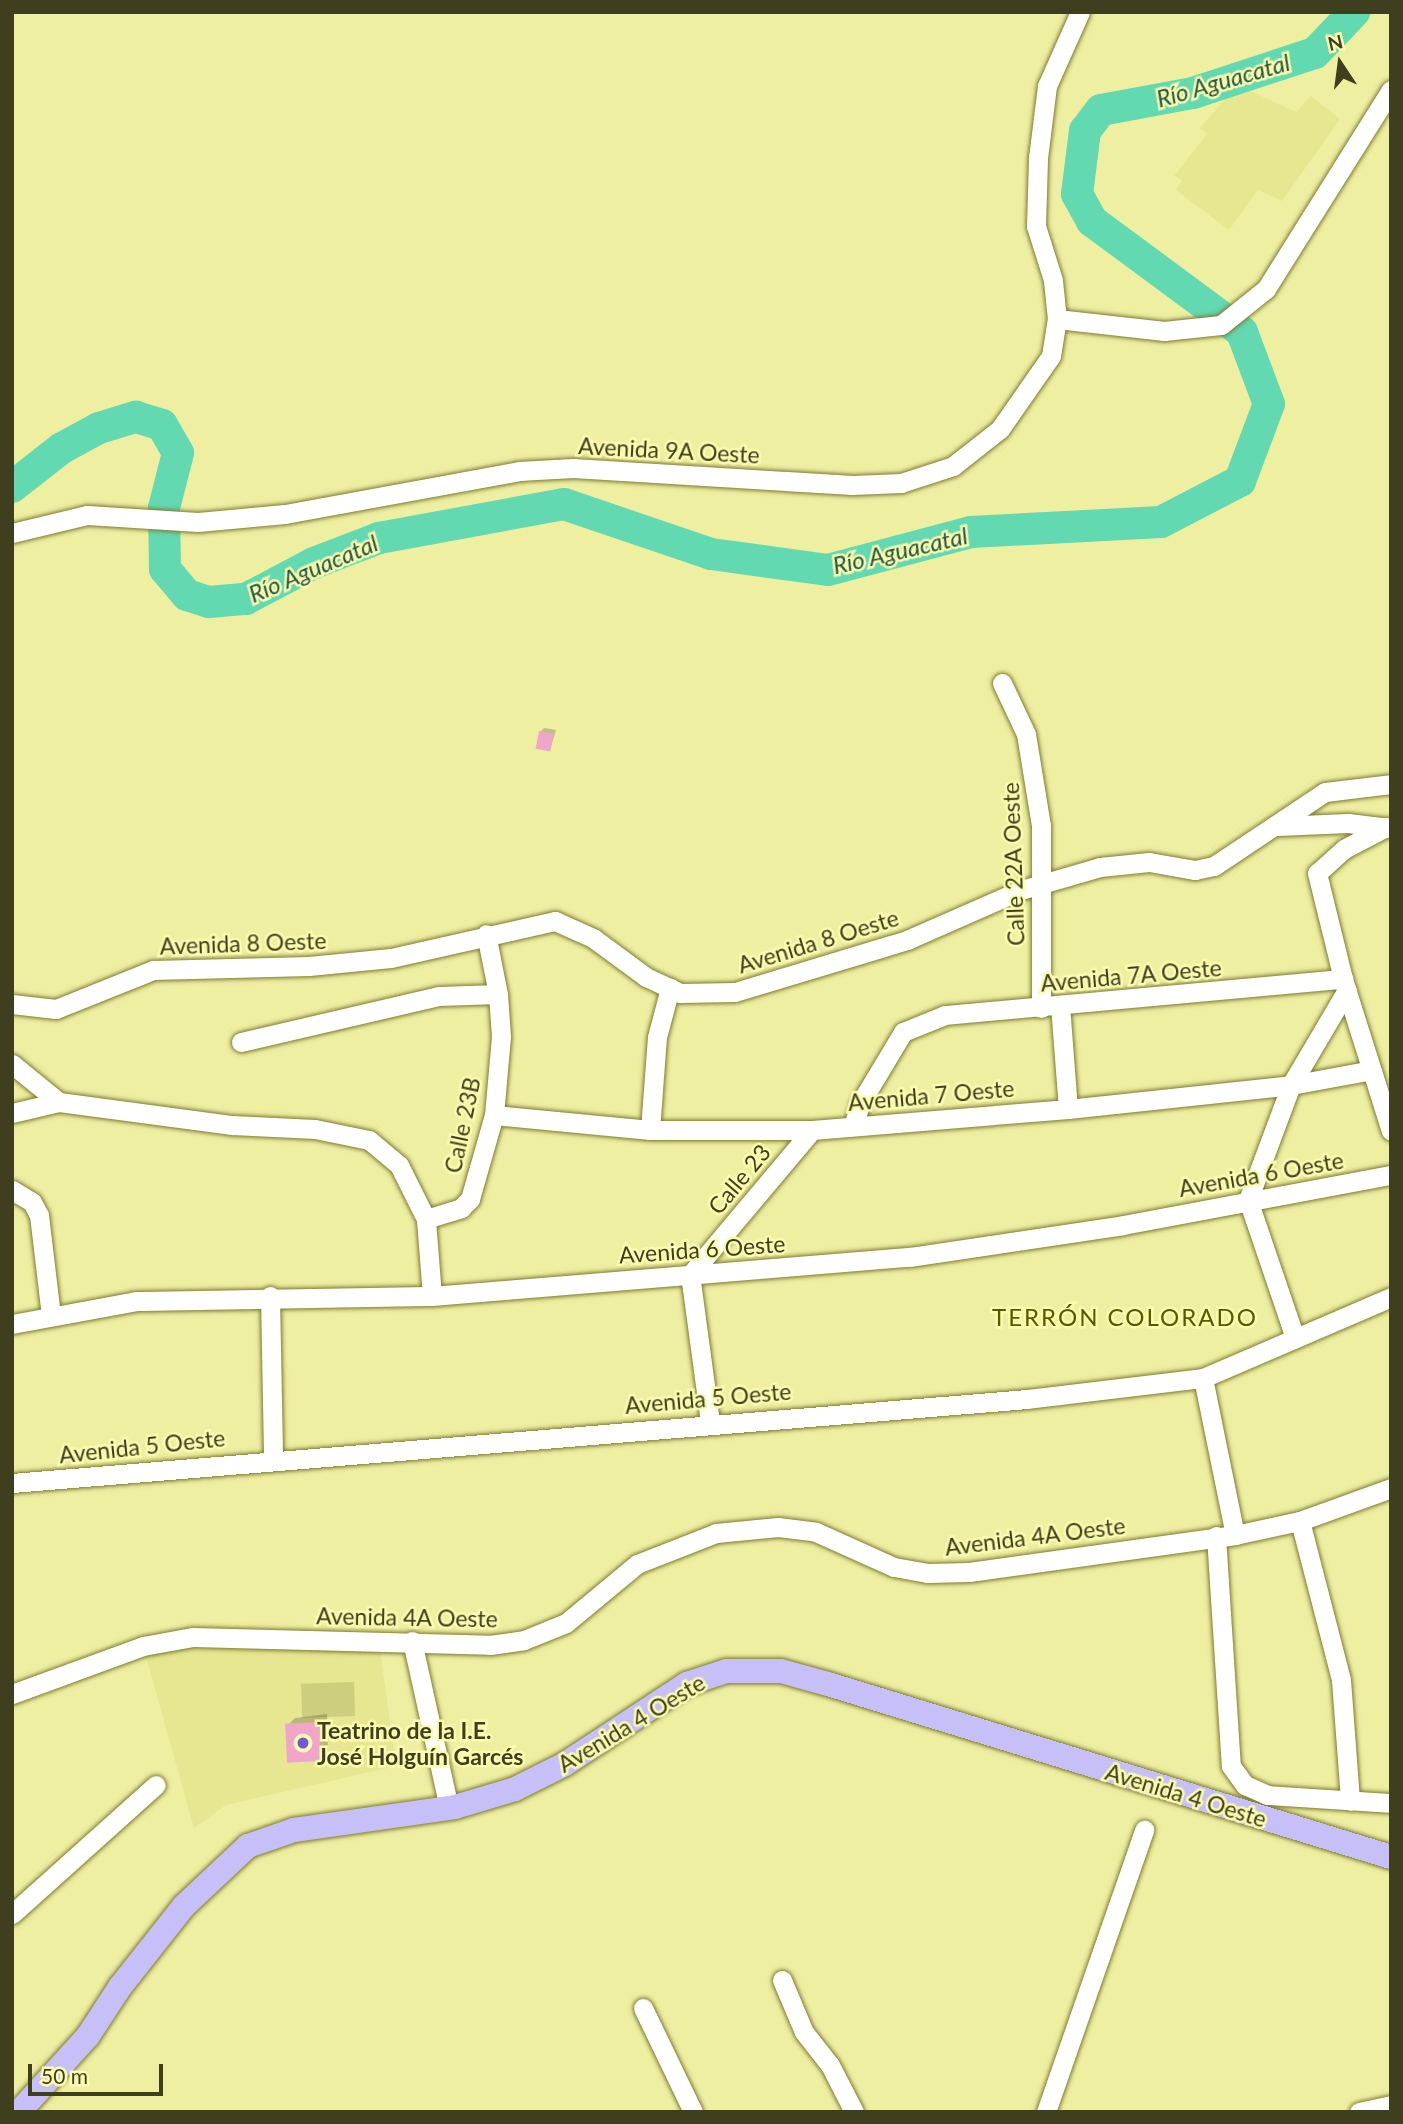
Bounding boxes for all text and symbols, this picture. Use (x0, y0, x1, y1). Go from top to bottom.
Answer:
north arrow (1305, 28, 1375, 98)
text: N (1325, 29, 1345, 55)
water label: Río Aguacatal (1153, 47, 1293, 113)
street label: Avenida 9A Oeste (577, 431, 761, 469)
water label: Río Aguacatal (829, 520, 971, 580)
water label: Río Aguacatal (244, 528, 382, 608)
street label: Calle 22A Oeste (996, 781, 1030, 947)
street label: Avenida 8 Oeste (734, 903, 902, 979)
street label: Avenida 8 Oeste (159, 926, 327, 960)
street label: Avenida 7A Oeste (1039, 953, 1223, 997)
street label: Avenida 7 Oeste (847, 1074, 1015, 1116)
street label: Calle 23B (438, 1075, 486, 1175)
street label: Calle 23 (702, 1139, 776, 1219)
street label: Avenida 6 Oeste (1176, 1146, 1346, 1202)
street label: Avenida 6 Oeste (618, 1229, 786, 1269)
district label: TERRÓN COLORADO (994, 1303, 1256, 1331)
street label: Avenida 5 Oeste (624, 1377, 792, 1419)
street label: Avenida 5 Oeste (58, 1424, 226, 1468)
street label: Avenida 4A Oeste (943, 1511, 1127, 1561)
street label: Avenida 4A Oeste (316, 1602, 498, 1632)
street label: Avenida 4 Oeste (552, 1668, 710, 1778)
place label: Teatrino de la I.E. José Holguín Garcés (317, 1716, 523, 1770)
marker: Teatrino de la I.E. José Holguín Garcés (295, 1735, 311, 1751)
street label: Avenida 4 Oeste (1102, 1757, 1270, 1833)
scale bar (32, 2050, 166, 2094)
text: 50 m (41, 2063, 88, 2088)

